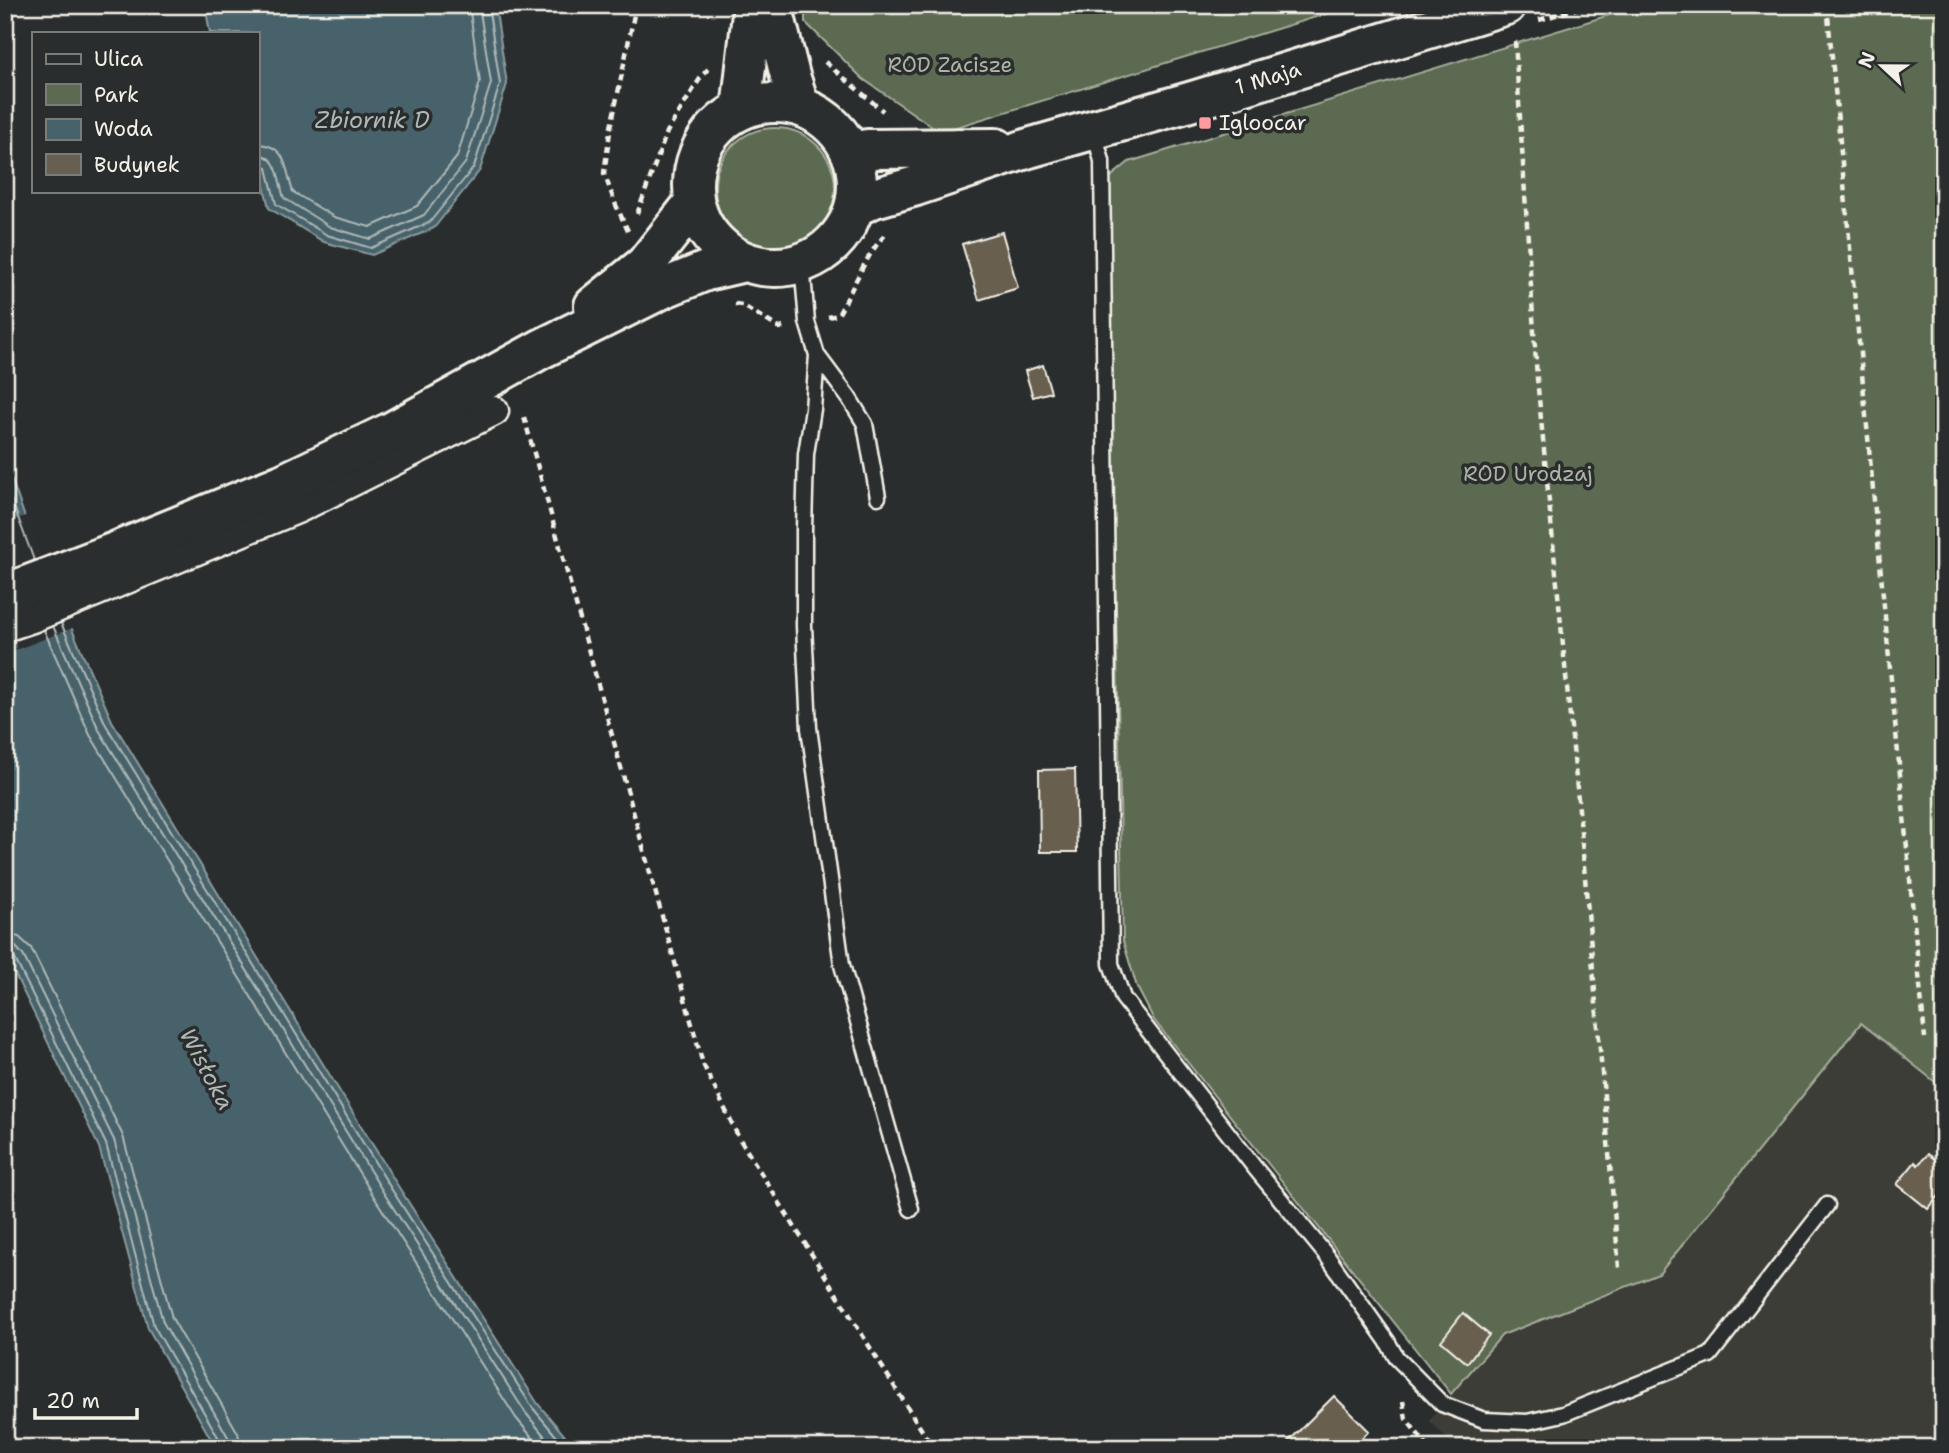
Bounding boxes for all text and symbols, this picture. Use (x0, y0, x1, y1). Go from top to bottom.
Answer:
legend (32, 32, 259, 192)
north arrow (1848, 32, 1918, 102)
text: Ulica (94, 45, 143, 73)
text: N (1852, 48, 1881, 71)
park label: ROD Zacisze (888, 51, 1012, 79)
street label: 1 Maja (1232, 55, 1304, 101)
text: Park (94, 81, 139, 109)
water label: Zbiornik D (315, 105, 430, 135)
place label: Igloocar (1219, 109, 1307, 137)
text: Woda (94, 115, 152, 143)
marker: Igloocar (1197, 115, 1213, 131)
text: Budynek (94, 151, 180, 179)
park label: ROD Urodzaj (1463, 460, 1593, 488)
water label: Wisłoka (173, 1023, 241, 1115)
scale bar (35, 1376, 136, 1420)
text: 20 m (46, 1387, 100, 1415)

